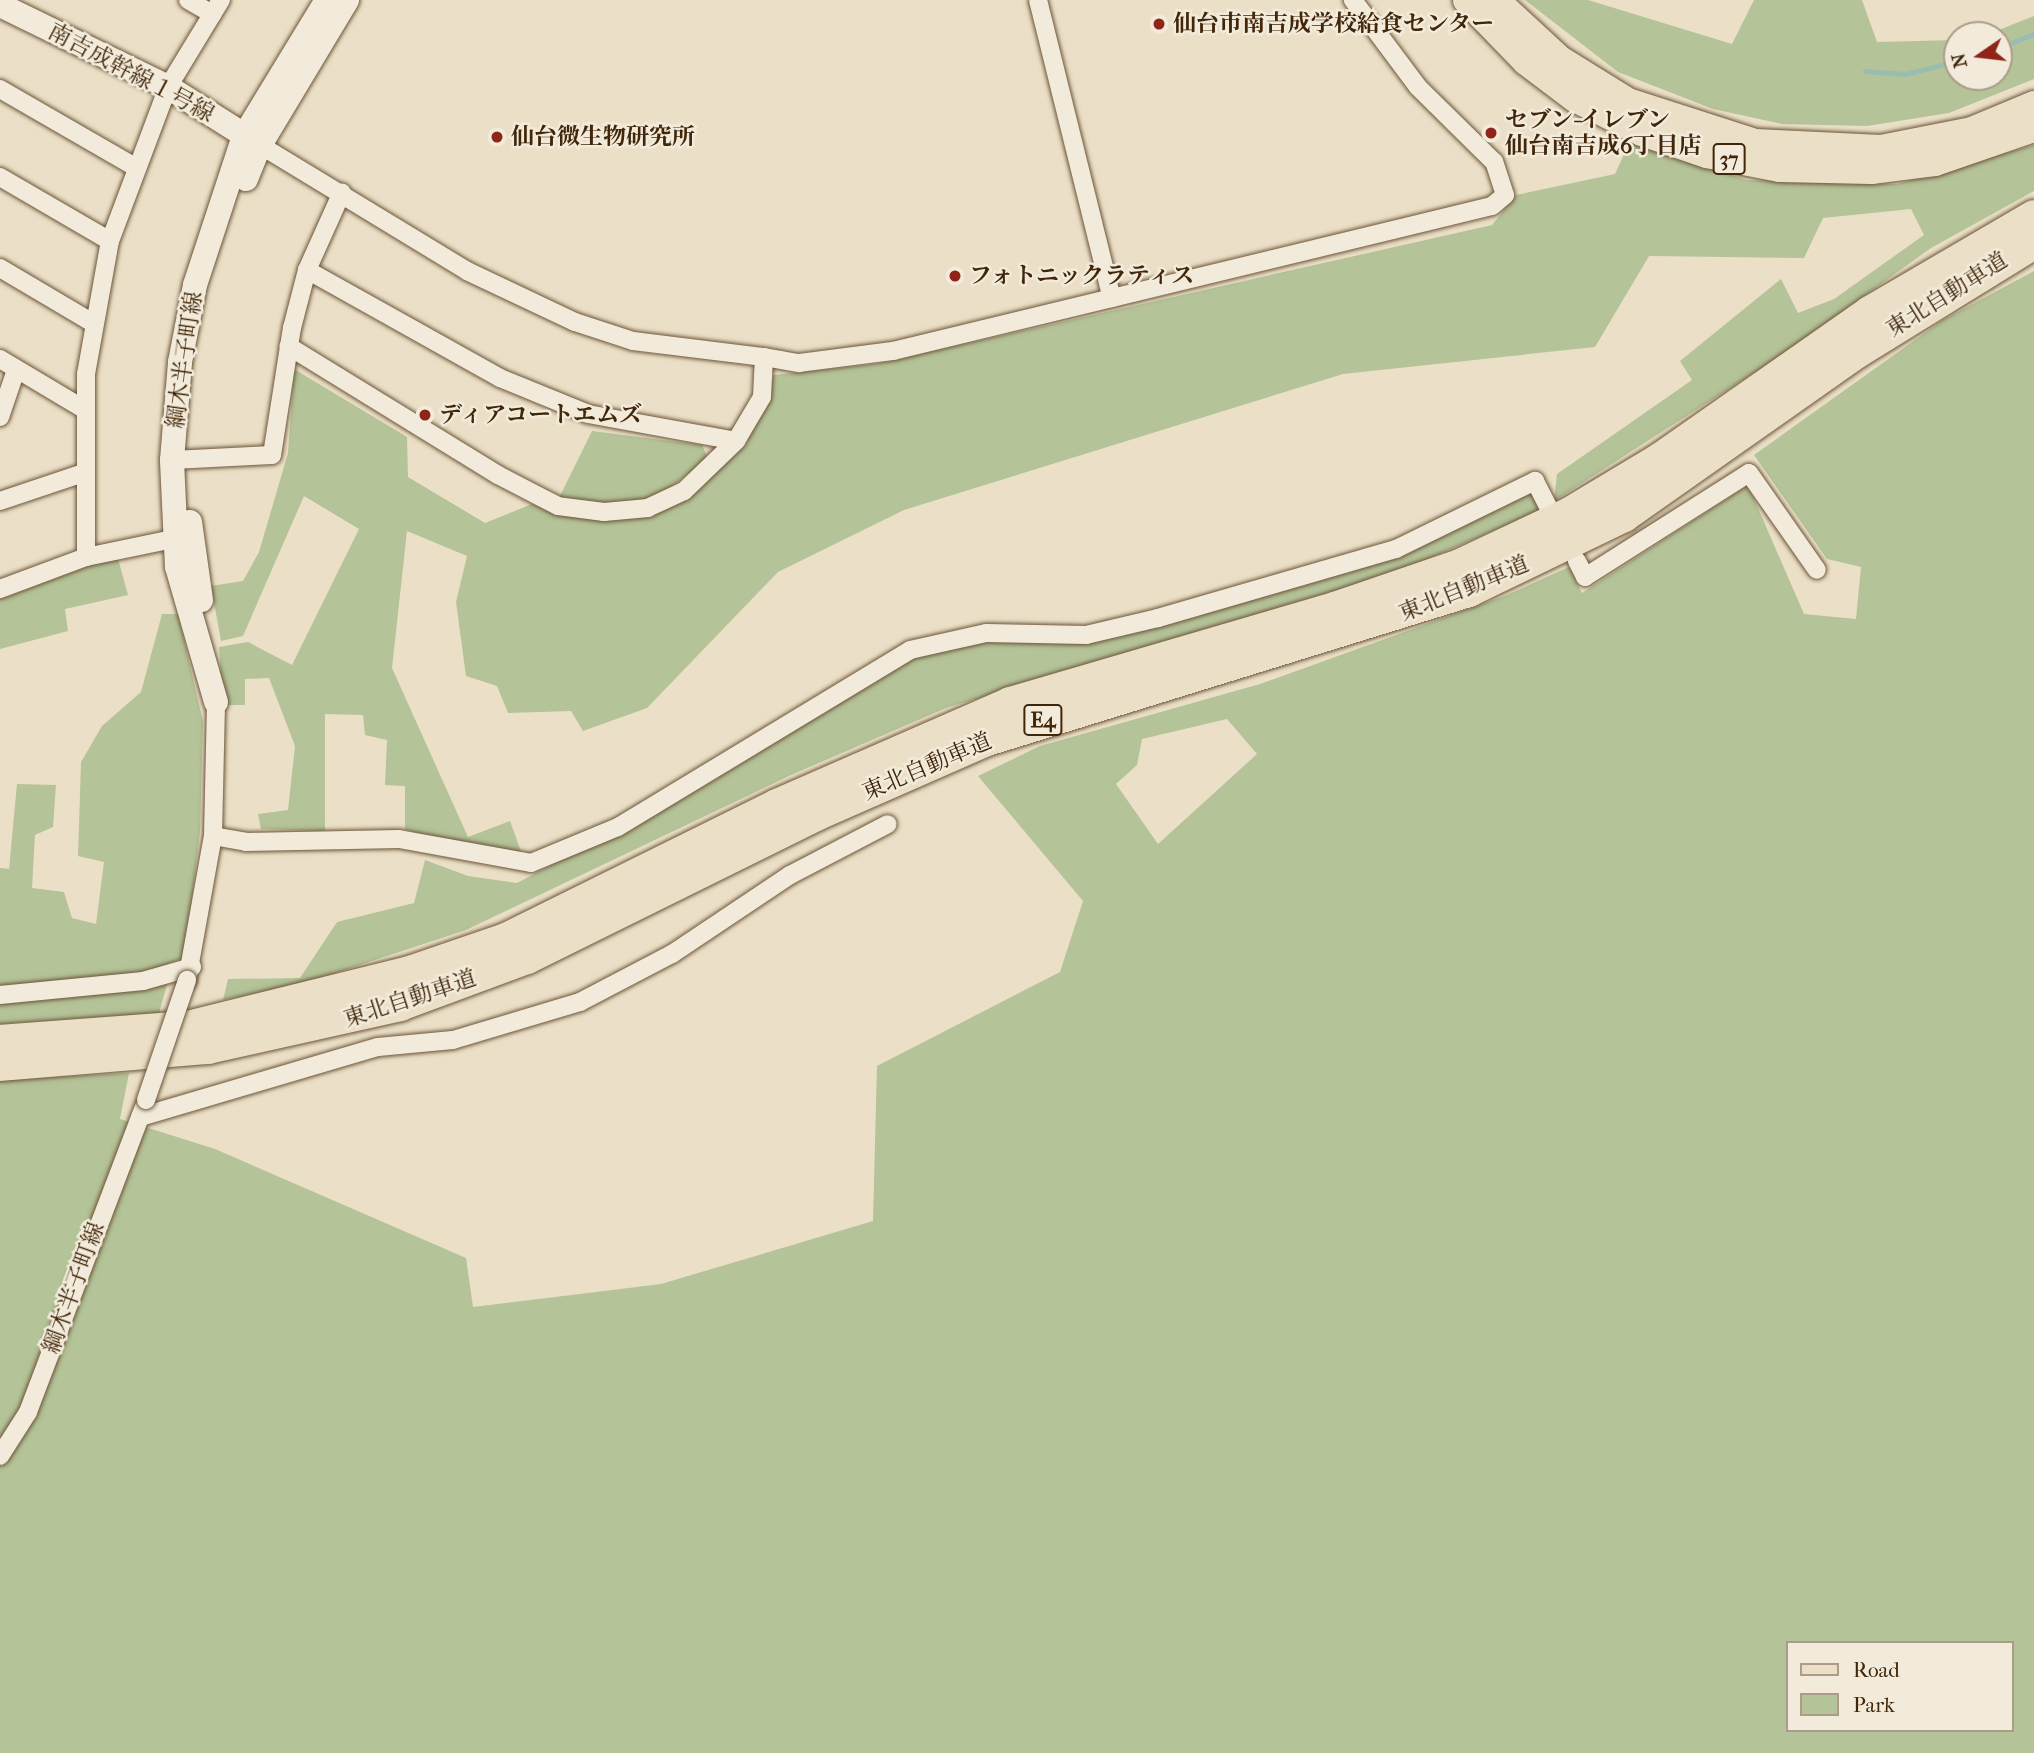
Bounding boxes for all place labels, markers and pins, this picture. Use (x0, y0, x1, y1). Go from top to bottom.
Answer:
place label: 仙台市南吉成学校給食センター (1173, 10, 1495, 38)
marker: 仙台市南吉成学校給食センター (1151, 16, 1167, 32)
place label: セブン-イレブン 仙台南吉成6丁目店 (1505, 106, 1701, 160)
place label: 仙台微生物研究所 (511, 123, 695, 151)
marker: セブン-イレブン 仙台南吉成6丁目店 (1483, 125, 1499, 141)
marker: 仙台微生物研究所 (489, 129, 505, 145)
place label: フォトニックラティス (969, 262, 1199, 290)
marker: フォトニックラティス (947, 268, 963, 284)
place label: ディアコートエムズ (439, 401, 646, 429)
marker: ディアコートエムズ (417, 407, 433, 423)

